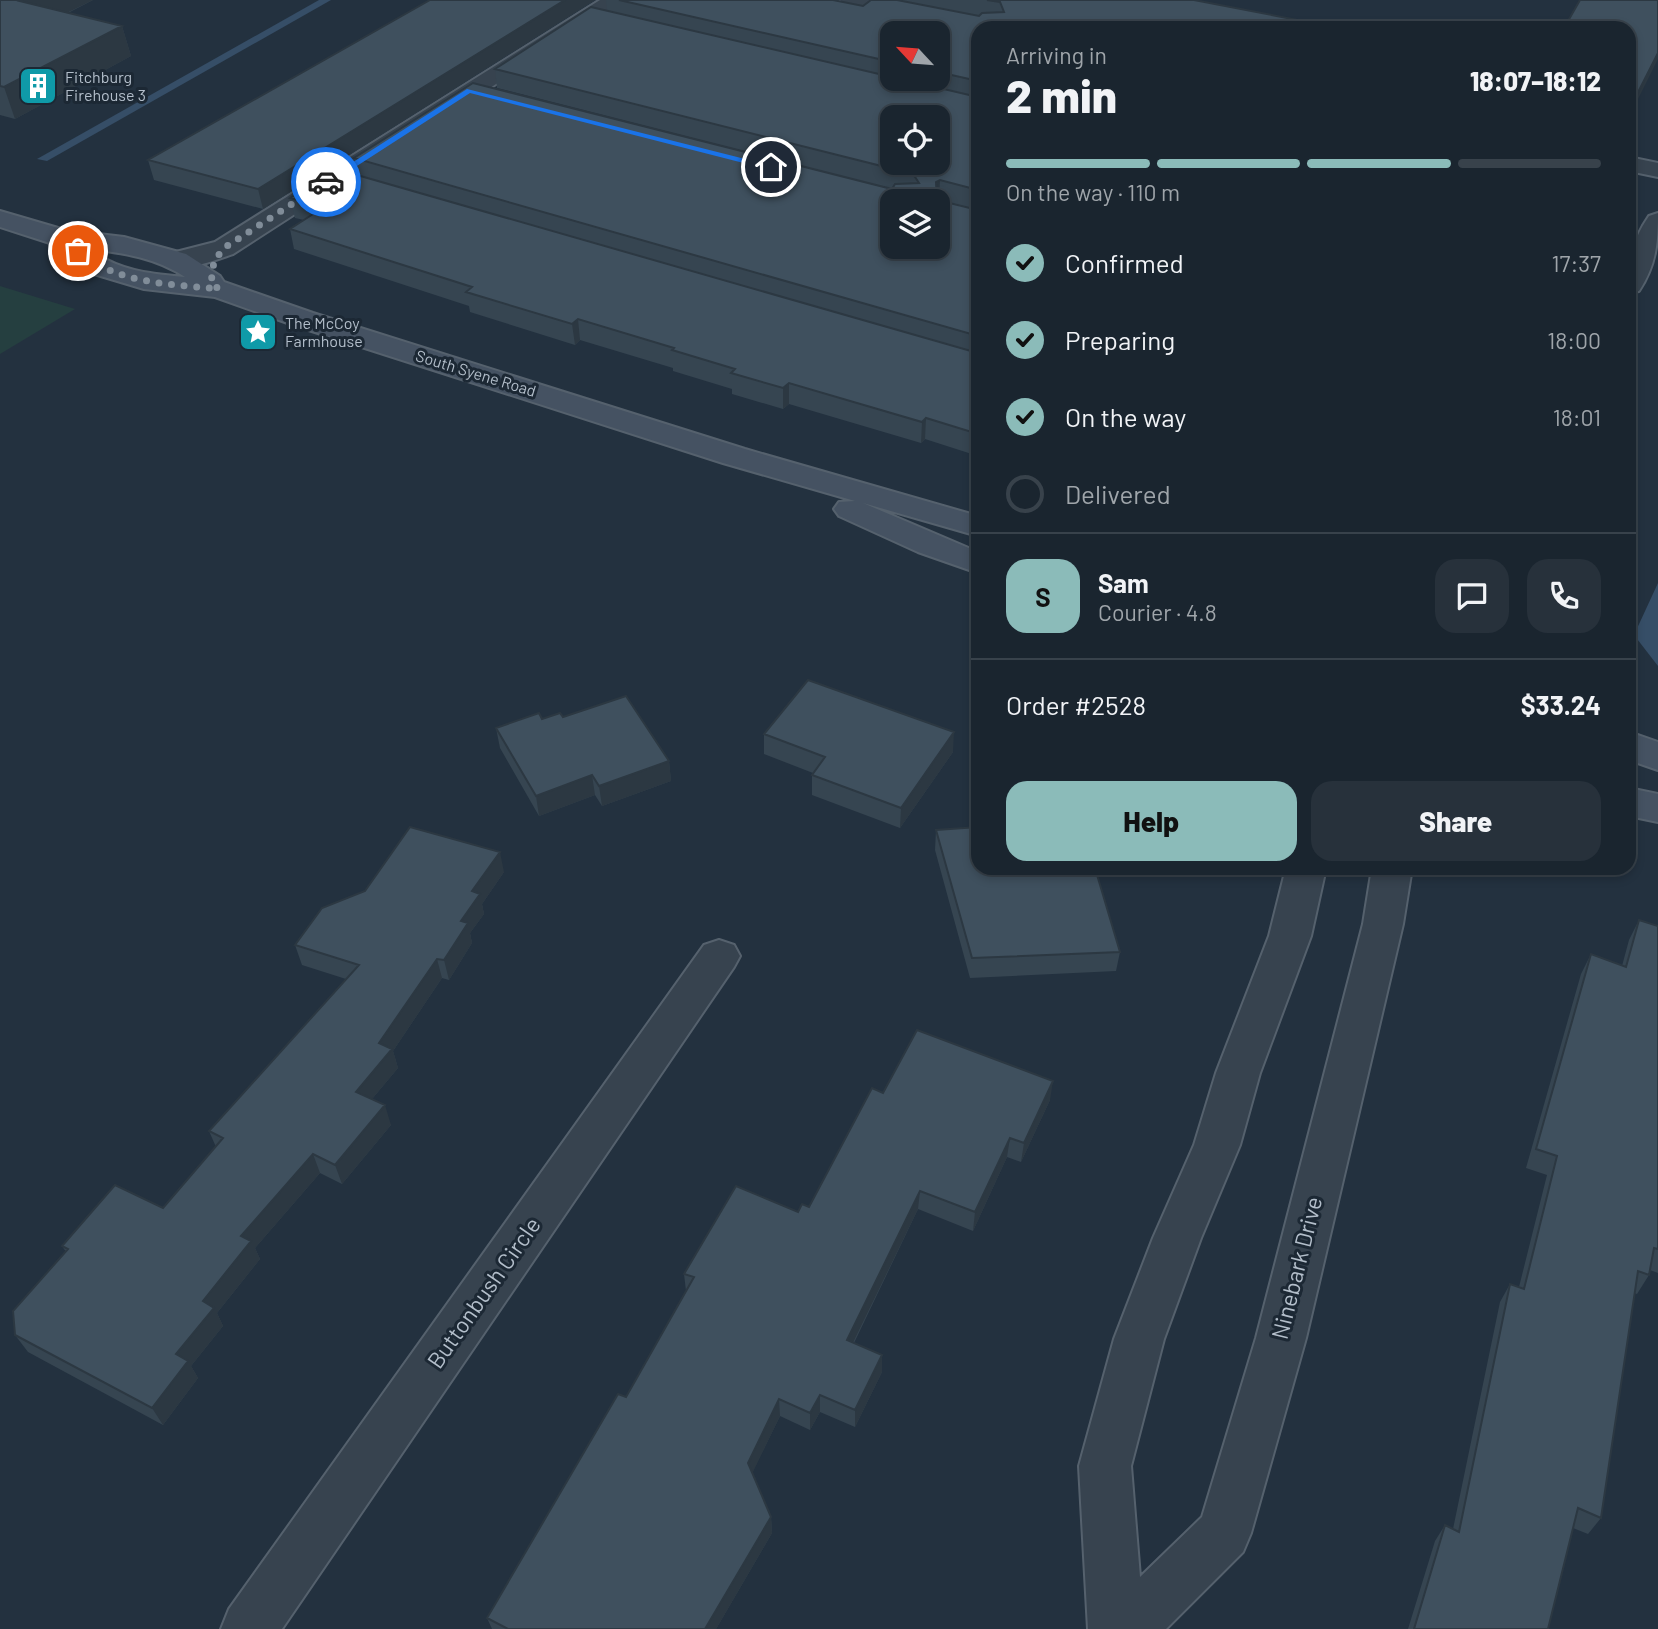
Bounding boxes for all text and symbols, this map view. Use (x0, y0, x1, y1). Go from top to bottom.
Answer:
north arrow (880, 21, 950, 91)
map controls (880, 21, 950, 259)
text: Arriving in (1006, 41, 1107, 69)
building icon: Fitchburg Firehouse 3 (17, 65, 59, 107)
text: 18:07–18:12 (1470, 65, 1601, 96)
place label: Fitchburg Firehouse 3 (65, 67, 146, 104)
text: 2 min (1006, 67, 1117, 122)
button: locate (880, 105, 950, 175)
pin (741, 137, 801, 197)
courier (291, 147, 361, 217)
icon: home (752, 148, 790, 186)
icon: car (307, 163, 345, 201)
text: On the way · 110 m (1006, 178, 1180, 206)
button: layers (880, 189, 950, 259)
pin (48, 221, 108, 281)
icon: bag (59, 232, 97, 270)
icon: check (1006, 244, 1044, 282)
text: Confirmed (1065, 247, 1184, 278)
text: 17:37 (1552, 249, 1601, 277)
place icon: The McCoy Farmhouse (237, 311, 279, 353)
place label: The McCoy Farmhouse (285, 313, 363, 350)
icon: check (1006, 321, 1044, 359)
text: Preparing (1065, 324, 1175, 355)
text: 18:00 (1547, 326, 1601, 354)
street label: South Syene Road (414, 345, 539, 400)
icon: check (1006, 398, 1044, 436)
text: On the way (1065, 401, 1186, 432)
text: 18:01 (1553, 403, 1601, 431)
text: Delivered (1065, 478, 1171, 509)
button: chat (1435, 559, 1509, 633)
button: phone (1527, 559, 1601, 633)
text: Sam (1098, 567, 1149, 598)
text: S (1035, 581, 1051, 612)
text: Courier · 4.8 (1098, 598, 1217, 626)
text: Order #2528 (1006, 689, 1146, 720)
text: $33.24 (1521, 689, 1601, 720)
button: Help (1006, 781, 1297, 861)
button: Share (1311, 781, 1601, 861)
street label: Ninebark Drive (1265, 1194, 1327, 1342)
street label: Buttonbush Circle (421, 1211, 546, 1373)

